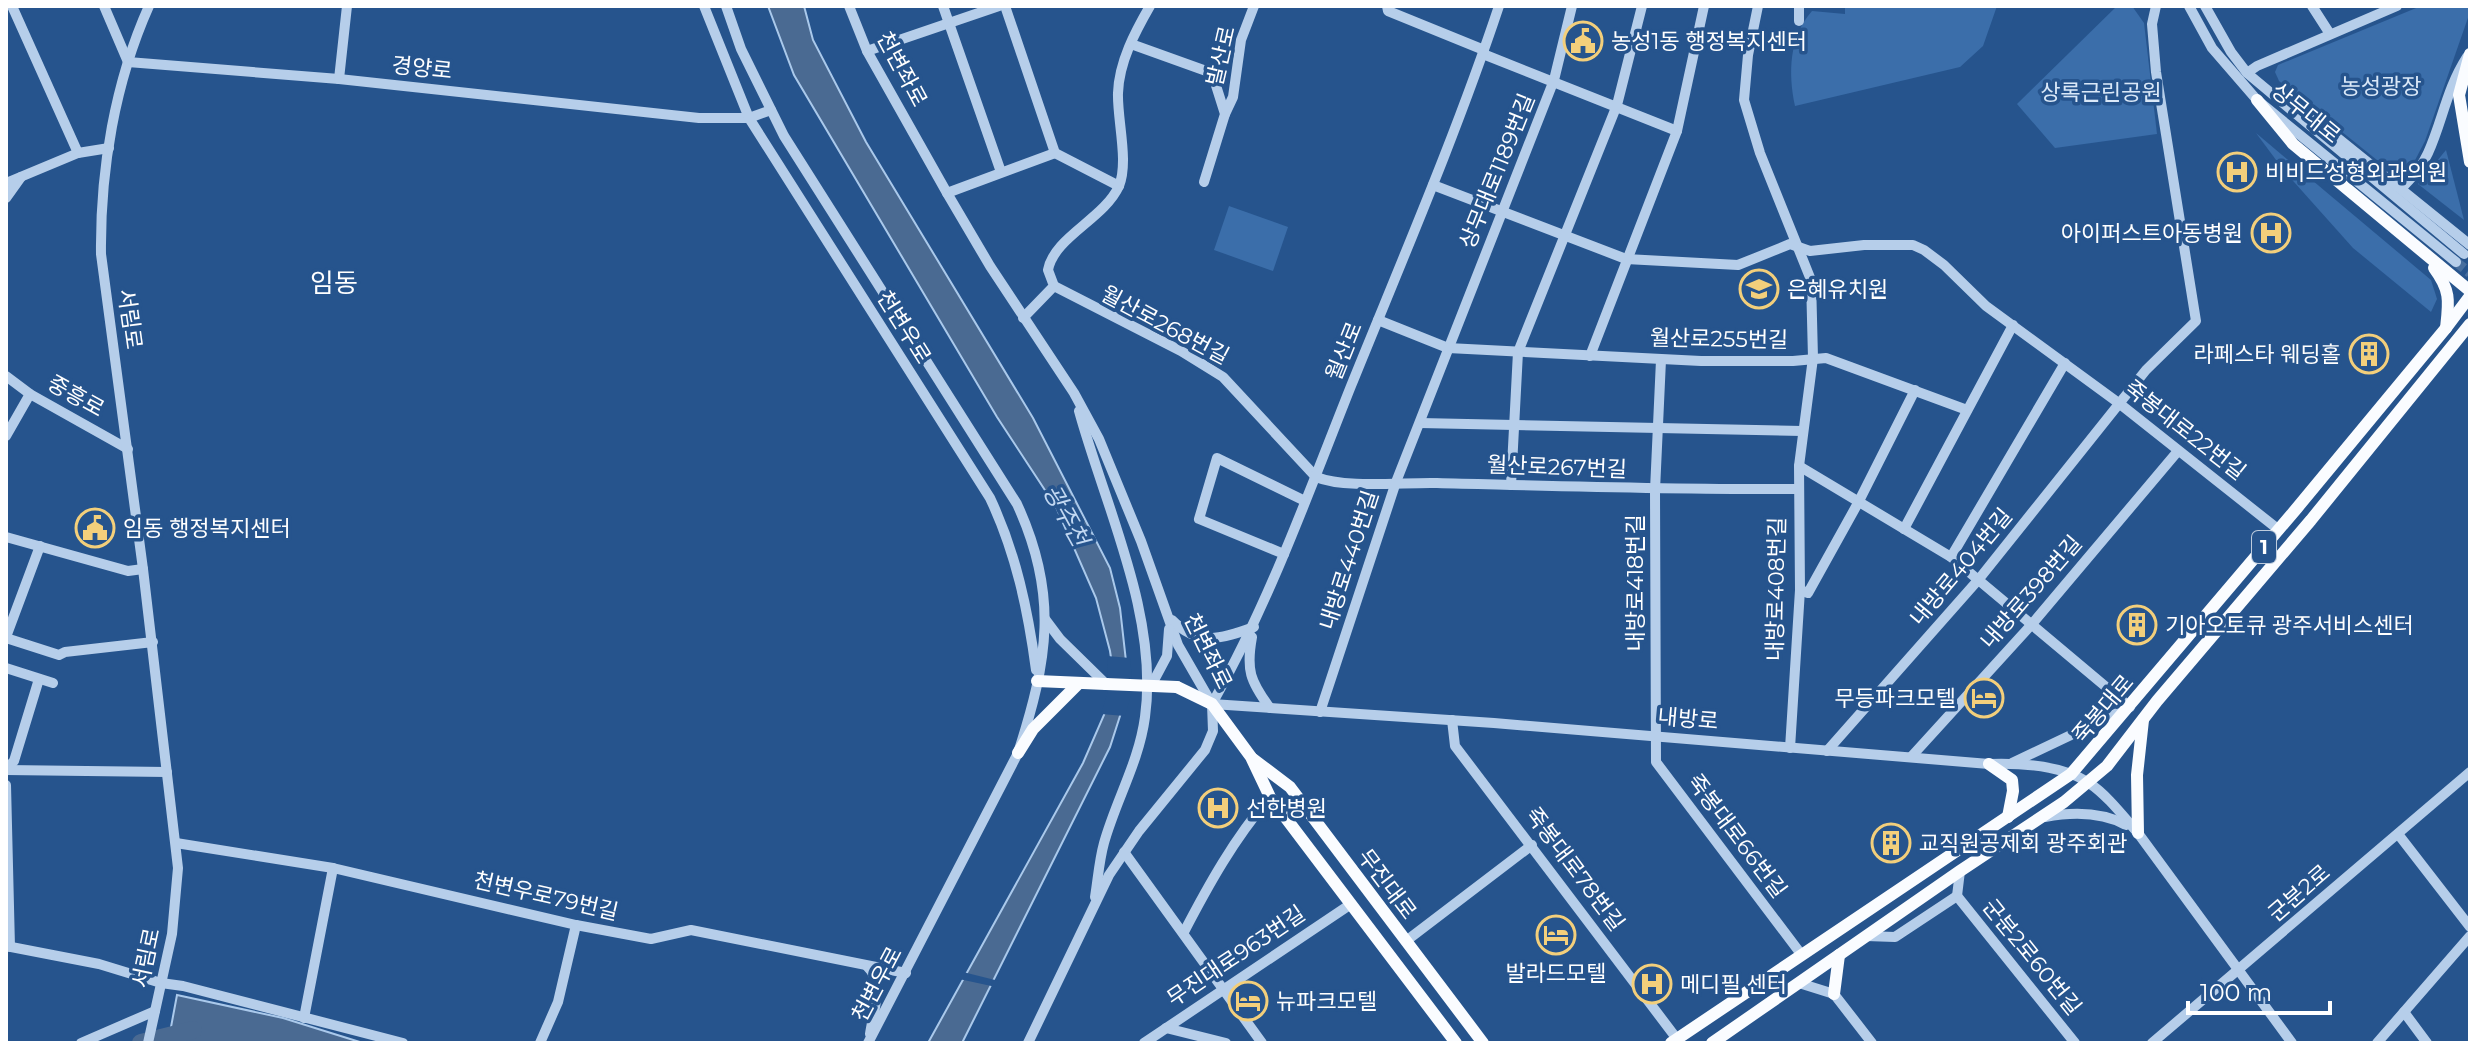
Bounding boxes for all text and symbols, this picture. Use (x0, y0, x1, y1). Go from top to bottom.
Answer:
public building icon: 농성1동 행정복지센터 (1562, 20, 1604, 62)
street label: 발산로 (1201, 23, 1241, 89)
street label: 천변좌로 (871, 27, 933, 111)
place label: 농성1동 행정복지센터 (1611, 28, 1807, 55)
street label: 경양로 (390, 51, 454, 85)
park label: 농성광장 (2341, 73, 2421, 100)
street label: 상무대로 (2266, 77, 2346, 149)
park label: 상록근린공원 (2040, 79, 2162, 106)
street label: 상무대로1189번길 (1454, 90, 1540, 252)
hospital icon: 비비드성형외과의원 (2216, 151, 2258, 193)
place label: 비비드성형외과의원 (2265, 159, 2447, 186)
hospital icon: 아이퍼스트아동병원 (2250, 212, 2292, 254)
place label: 아이퍼스트아동병원 (2061, 220, 2243, 247)
district label: 임동 (310, 267, 358, 299)
school or university icon: 은혜유치원 (1738, 268, 1780, 310)
place label: 은혜유치원 (1787, 276, 1888, 303)
street label: 월산로268번길 (1096, 280, 1234, 370)
street label: 천변우로 (871, 286, 937, 368)
street label: 서림로 (112, 287, 148, 351)
street label: 월산로 (1320, 318, 1368, 384)
street label: 월산로255번길 (1650, 324, 1788, 354)
building icon: 라페스타 웨딩홀 (2348, 333, 2390, 375)
place label: 라페스타 웨딩홀 (2194, 341, 2341, 368)
street label: 중흥로 (43, 369, 109, 423)
street label: 죽봉대로22번길 (2119, 374, 2251, 486)
street label: 월산로267번길 (1487, 451, 1627, 483)
water label: 광주천 (1037, 479, 1096, 554)
street label: 내방로440번길 (1314, 487, 1384, 633)
street label: 내방로404번길 (1904, 503, 2018, 631)
public building icon: 임동 행정복지센터 (74, 507, 116, 549)
street label: 내방로418번길 (1622, 514, 1649, 652)
place label: 임동 행정복지센터 (123, 515, 291, 542)
street label: 내방로408번길 (1761, 517, 1791, 661)
street label: 내방로398번길 (1975, 530, 2087, 654)
road number: 1 (2252, 531, 2276, 563)
building icon: 기아오토큐 광주서비스센터 (2116, 604, 2158, 646)
street label: 천변좌로 (1178, 609, 1238, 693)
place label: 기아오토큐 광주서비스센터 (2165, 612, 2414, 639)
street label: 죽봉대로 (2067, 669, 2139, 749)
hotel icon: 무등파크모텔 (1963, 677, 2005, 719)
place label: 무등파크모텔 (1835, 685, 1956, 712)
street label: 내방로 (1657, 703, 1719, 735)
street label: 죽봉대로66번길 (1682, 769, 1792, 903)
hospital icon: 선한병원 (1197, 787, 1239, 829)
place label: 선한병원 (1246, 795, 1327, 822)
street label: 죽봉대로78번길 (1520, 802, 1630, 936)
building icon: 교직원공제회 광주회관 (1870, 822, 1912, 864)
place label: 교직원공제회 광주회관 (1919, 830, 2127, 857)
street label: 무진대로 (1352, 844, 1422, 924)
street label: 군분2로 (2263, 859, 2335, 927)
street label: 천변우로79번길 (471, 866, 621, 926)
street label: 군분2로60번길 (1977, 893, 2087, 1021)
street label: 무진대로963번길 (1162, 900, 1310, 1012)
hotel icon: 발라드모텔 (1535, 914, 1577, 956)
street label: 서림로 (126, 925, 166, 991)
street label: 천변우로 (846, 942, 908, 1026)
place label: 발라드모텔 (1505, 960, 1607, 987)
hospital icon: 메디필 센터 (1631, 963, 1673, 1005)
scale bar (2188, 965, 2330, 1015)
place label: 메디필 센터 (1680, 971, 1787, 998)
text: 100 m (2200, 978, 2272, 1007)
hotel icon: 뉴파크모텔 (1227, 980, 1269, 1022)
place label: 뉴파크모텔 (1276, 988, 1377, 1015)

